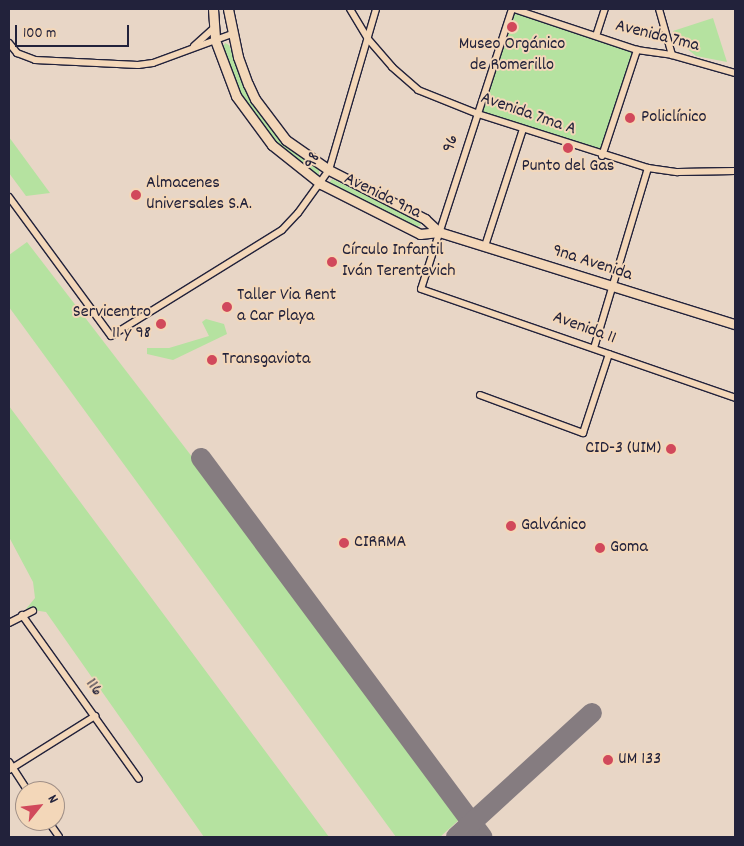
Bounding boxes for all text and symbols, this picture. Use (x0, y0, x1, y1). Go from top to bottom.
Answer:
scale bar (18, 15, 131, 47)
street label: Avenida 7ma (613, 16, 701, 58)
marker: Museo Orgánico de Romerillo (506, 21, 518, 33)
text: 100 m (23, 23, 56, 45)
place label: Museo Orgánico de Romerillo (459, 35, 565, 78)
street label: Avenida 7ma A (477, 89, 579, 141)
place label: Policlínico (641, 107, 706, 129)
marker: Policlínico (623, 111, 637, 125)
street label: 96 (439, 133, 465, 155)
marker: Punto del Gas (562, 142, 574, 154)
street label: 98 (301, 150, 327, 172)
place label: Punto del Gas (522, 156, 614, 178)
street label: Avenida 9na (340, 169, 424, 225)
place label: Almacenes Universales S.A. (146, 174, 252, 216)
marker: Almacenes Universales S.A. (130, 189, 142, 201)
place label: Círculo Infantil Iván Terentevich (342, 241, 455, 284)
street label: 9na Avenida (549, 241, 635, 287)
marker: Círculo Infantil Iván Terentevich (326, 256, 338, 268)
place label: Taller Via Rent a Car Playa (237, 286, 336, 328)
marker: Taller Via Rent a Car Playa (221, 301, 233, 313)
place label: Servicentro 11 y 98 (73, 303, 151, 346)
street label: Avenida 11 (549, 308, 619, 350)
marker: Servicentro 11 y 98 (155, 318, 167, 330)
place label: Transgaviota (222, 349, 310, 371)
marker: Transgaviota (206, 354, 218, 366)
place label: CID-3 (UIM) (585, 438, 661, 460)
marker: CID-3 (UIM) (665, 443, 677, 455)
place label: Galvánico (521, 515, 586, 537)
marker: Galvánico (505, 520, 517, 532)
place label: CIRRMA (354, 532, 406, 554)
marker: CIRRMA (338, 537, 350, 549)
place label: Goma (610, 537, 648, 559)
marker: Goma (594, 542, 606, 554)
street label: 116 (79, 675, 107, 701)
place label: UM 133 (618, 749, 661, 771)
marker: UM 133 (602, 754, 614, 766)
north arrow (15, 781, 65, 831)
text: N (42, 791, 63, 807)

